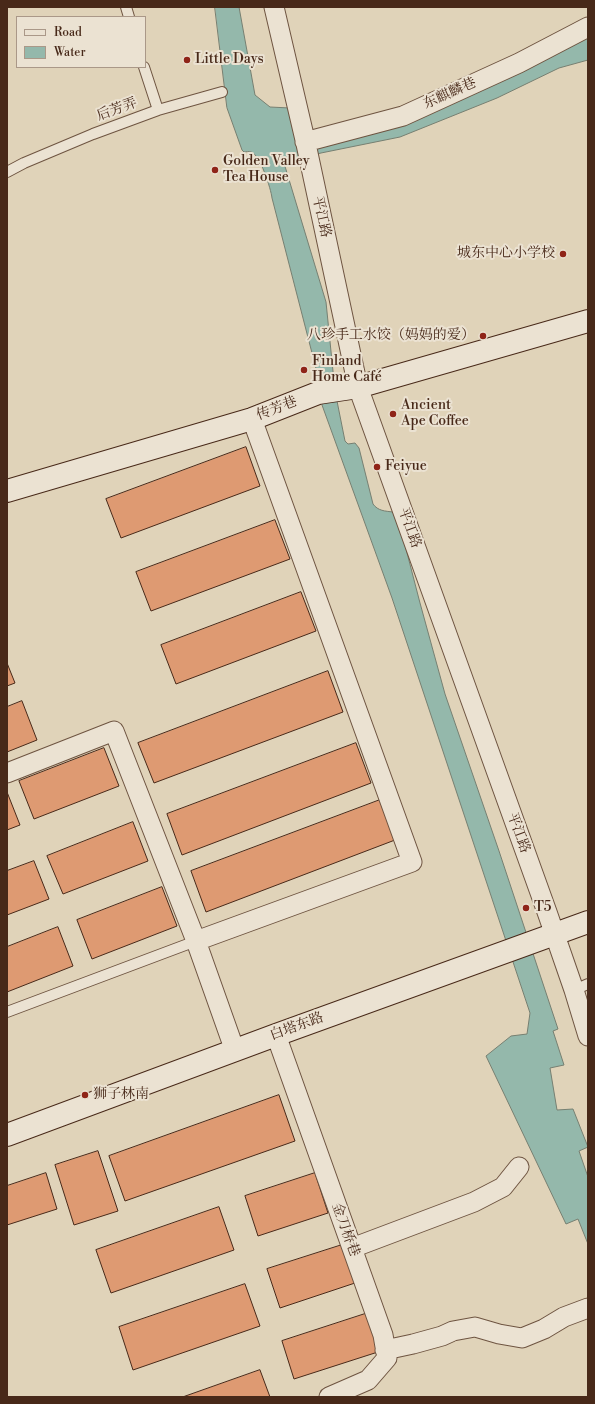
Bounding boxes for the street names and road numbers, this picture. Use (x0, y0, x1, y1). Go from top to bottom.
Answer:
street label: 东麒麟巷 (421, 75, 479, 113)
street label: 后芳弄 (94, 95, 140, 125)
street label: 平江路 (308, 195, 334, 239)
street label: 传芳巷 (254, 394, 300, 424)
street label: 平江路 (394, 505, 424, 551)
street label: 平江路 (503, 810, 533, 856)
street label: 白塔东路 (268, 1010, 326, 1044)
street label: 金刀桥巷 (328, 1201, 362, 1259)

